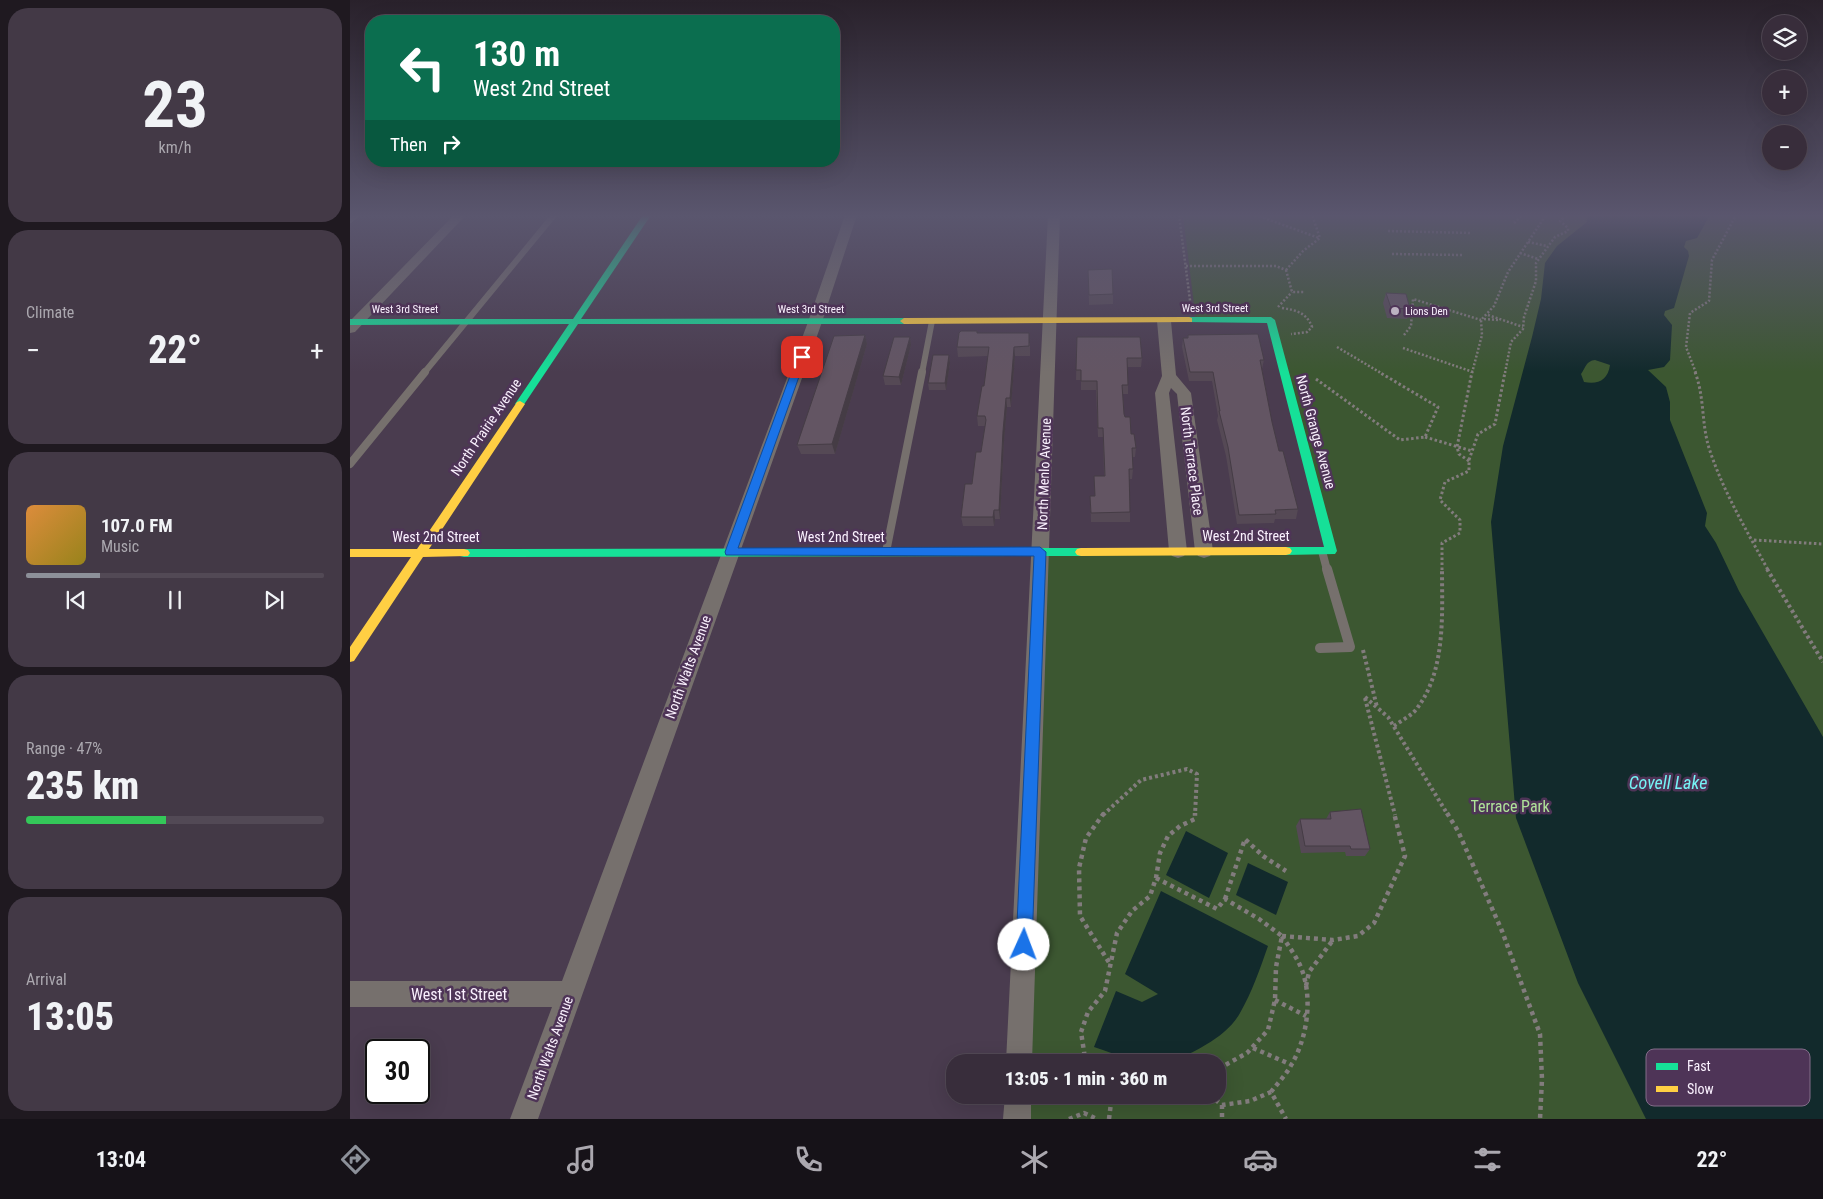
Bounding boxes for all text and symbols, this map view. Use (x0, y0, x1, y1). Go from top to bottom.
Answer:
map controls (1762, 15, 1807, 170)
button: layers (1762, 15, 1807, 60)
text: 130 m (473, 34, 560, 75)
icon: left (390, 35, 455, 100)
text: 23 (142, 67, 208, 143)
button: + (1762, 70, 1807, 115)
text: West 2nd Street (473, 76, 610, 101)
button: − (1762, 125, 1807, 170)
icon: right (437, 130, 465, 158)
text: Then (390, 133, 427, 156)
text: km/h (159, 138, 191, 157)
street label: West 3rd Street (1182, 302, 1248, 315)
text: Climate (26, 303, 74, 322)
street label: West 3rd Street (372, 303, 438, 316)
street label: West 3rd Street (778, 303, 844, 316)
marker: Lions Den (1389, 305, 1401, 317)
place label: Lions Den (1405, 305, 1448, 318)
text: 22° (148, 328, 202, 372)
text: − (26, 334, 40, 367)
text: + (310, 334, 324, 367)
pin (781, 336, 823, 378)
icon: arrive (788, 343, 816, 371)
street label: North Grange Avenue (1293, 373, 1339, 491)
street label: North Prairie Avenue (448, 375, 525, 479)
street label: North Terrace Place (1177, 406, 1207, 517)
street label: North Menlo Avenue (1034, 417, 1054, 530)
text: 107.0 FM (101, 514, 173, 537)
street label: West 2nd Street (1202, 528, 1290, 544)
street label: West 2nd Street (392, 529, 480, 545)
street label: West 2nd Street (797, 529, 885, 545)
text: Music (101, 537, 139, 556)
icon: previous (62, 586, 90, 614)
icon: pause (161, 586, 189, 614)
icon: next (260, 586, 288, 614)
street label: North Walts Avenue (662, 613, 714, 721)
text: Range · 47% (26, 739, 102, 758)
text: 235 km (26, 764, 139, 808)
water label: Covell Lake (1629, 772, 1707, 793)
park label: Terrace Park (1470, 797, 1550, 816)
position arrow (997, 918, 1049, 970)
text: Arrival (26, 970, 67, 989)
street label: West 1st Street (411, 985, 507, 1004)
street label: North Walts Avenue (524, 994, 576, 1102)
text: 13:05 (26, 995, 114, 1039)
speed limit sign: 30 (365, 1039, 430, 1104)
legend (1646, 1049, 1810, 1106)
text: Fast (1687, 1058, 1711, 1074)
text: 13:05 · 1 min · 360 m (1005, 1067, 1167, 1090)
text: Slow (1687, 1081, 1714, 1097)
icon: directions (338, 1142, 373, 1177)
icon: music (564, 1142, 599, 1177)
icon: phone (791, 1142, 826, 1177)
icon: climate (1017, 1142, 1052, 1177)
icon: car (1243, 1142, 1278, 1177)
icon: filters (1470, 1142, 1505, 1177)
text: 13:04 (96, 1147, 146, 1172)
text: 22° (1696, 1147, 1727, 1172)

